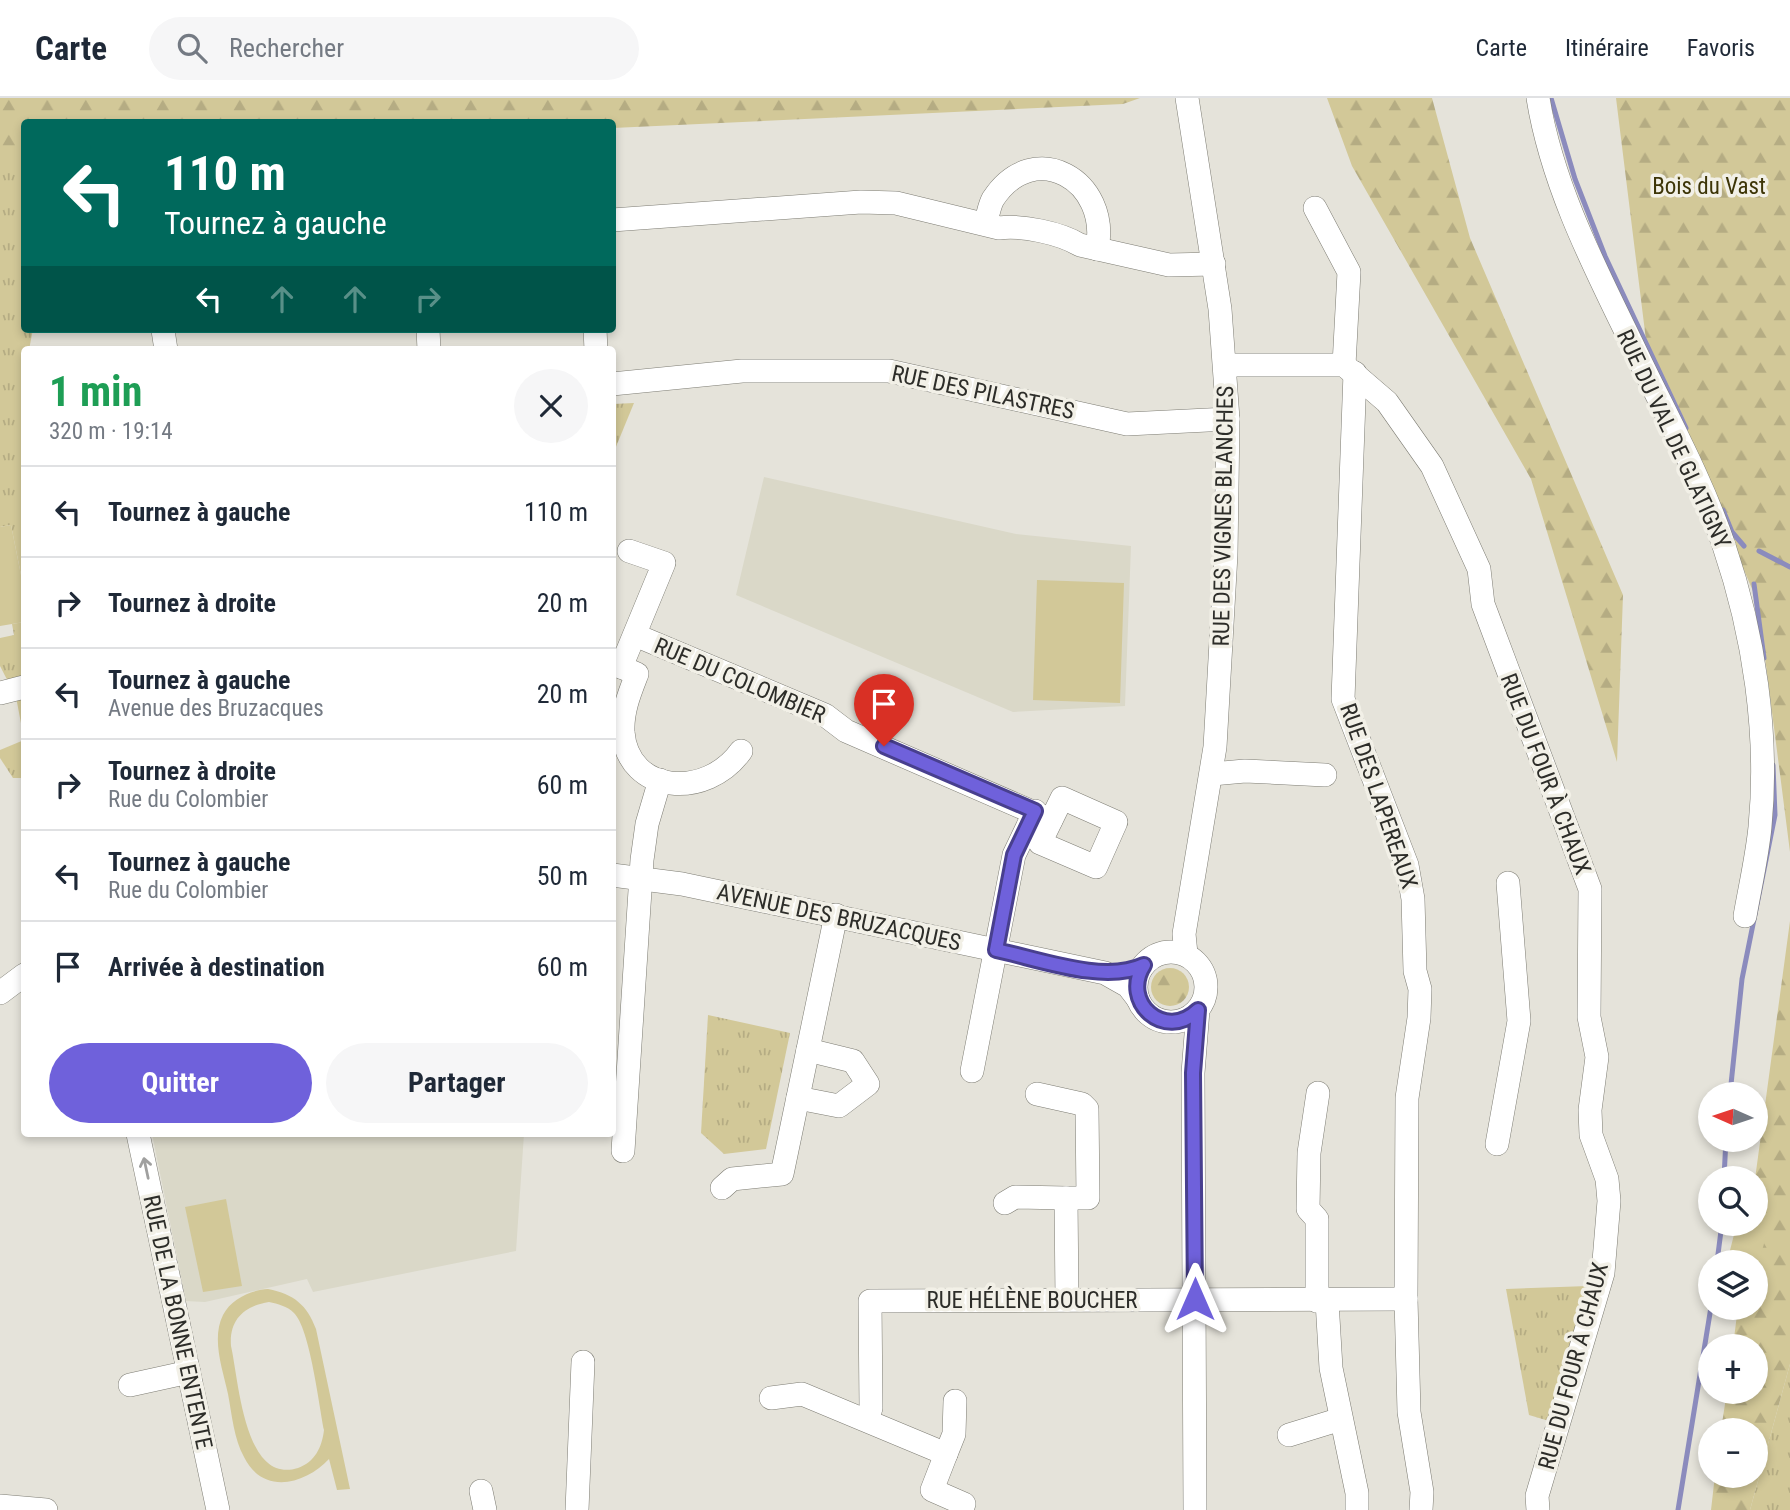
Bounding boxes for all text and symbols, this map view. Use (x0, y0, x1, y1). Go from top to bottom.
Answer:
search box (149, 17, 639, 80)
text: Carte (35, 29, 107, 68)
icon: search (173, 29, 211, 67)
text: Rechercher (229, 33, 344, 63)
text: Carte (1476, 34, 1527, 62)
text: Itinéraire (1565, 34, 1649, 62)
text: Favoris (1687, 34, 1755, 62)
text: 110 m (164, 145, 286, 202)
icon: left (49, 147, 140, 238)
park label: Bois du Vast (1652, 173, 1766, 200)
text: Tournez à gauche (164, 204, 387, 242)
icon: left (190, 280, 228, 318)
icon: ahead (263, 280, 301, 318)
icon: ahead (336, 280, 374, 318)
icon: right (409, 280, 447, 318)
street label: RUE DU VAL DE GLATIGNY (1611, 325, 1736, 553)
street label: RUE DES PILASTRES (889, 360, 1077, 425)
text: 1 min (49, 367, 142, 416)
button: close (514, 369, 588, 443)
street label: RUE DES VIGNES BLANCHES (1208, 385, 1239, 647)
text: 320 m · 19:14 (49, 418, 173, 445)
icon: left (49, 493, 87, 531)
text: Tournez à gauche (108, 497, 290, 527)
text: 110 m (524, 497, 588, 527)
icon: right (49, 584, 87, 622)
text: Tournez à droite (108, 588, 276, 618)
text: 20 m (537, 588, 588, 618)
street label: RUE DU COLOMBIER (650, 632, 829, 729)
text: Tournez à gauche (108, 665, 290, 695)
street label: RUE DU FOUR À CHAUX (1495, 669, 1597, 879)
pin (854, 674, 914, 746)
icon: left (49, 675, 87, 713)
text: 20 m (537, 679, 588, 709)
icon: arrive (865, 685, 903, 723)
text: Avenue des Bruzacques (108, 695, 324, 722)
street label: RUE DES LAPEREAUX (1334, 700, 1423, 893)
text: Tournez à droite (108, 756, 276, 786)
icon: right (49, 766, 87, 804)
text: 60 m (537, 770, 588, 800)
text: Rue du Colombier (108, 786, 268, 813)
text: Tournez à gauche (108, 847, 290, 877)
icon: left (49, 857, 87, 895)
text: 50 m (537, 861, 588, 891)
text: Rue du Colombier (108, 877, 268, 904)
street label: AVENUE DES BRUZACQUES (715, 878, 963, 957)
icon: arrive (49, 948, 87, 986)
text: Arrivée à destination (108, 952, 325, 982)
text: 60 m (537, 952, 588, 982)
button: Quitter (49, 1043, 312, 1123)
button: Partager (326, 1043, 588, 1123)
north arrow (1698, 1082, 1768, 1152)
map controls (1698, 1082, 1768, 1488)
one-way arrow (138, 1157, 152, 1180)
button: search (1698, 1166, 1768, 1236)
street label: RUE DE LA BONNE ENTENTE (137, 1193, 218, 1452)
button: layers (1698, 1250, 1768, 1320)
street label: RUE DU FOUR À CHAUX (1532, 1259, 1614, 1473)
position arrow (1158, 1262, 1232, 1336)
street label: RUE HÉLÈNE BOUCHER (926, 1286, 1138, 1314)
button: + (1698, 1334, 1768, 1404)
button: − (1698, 1418, 1768, 1488)

